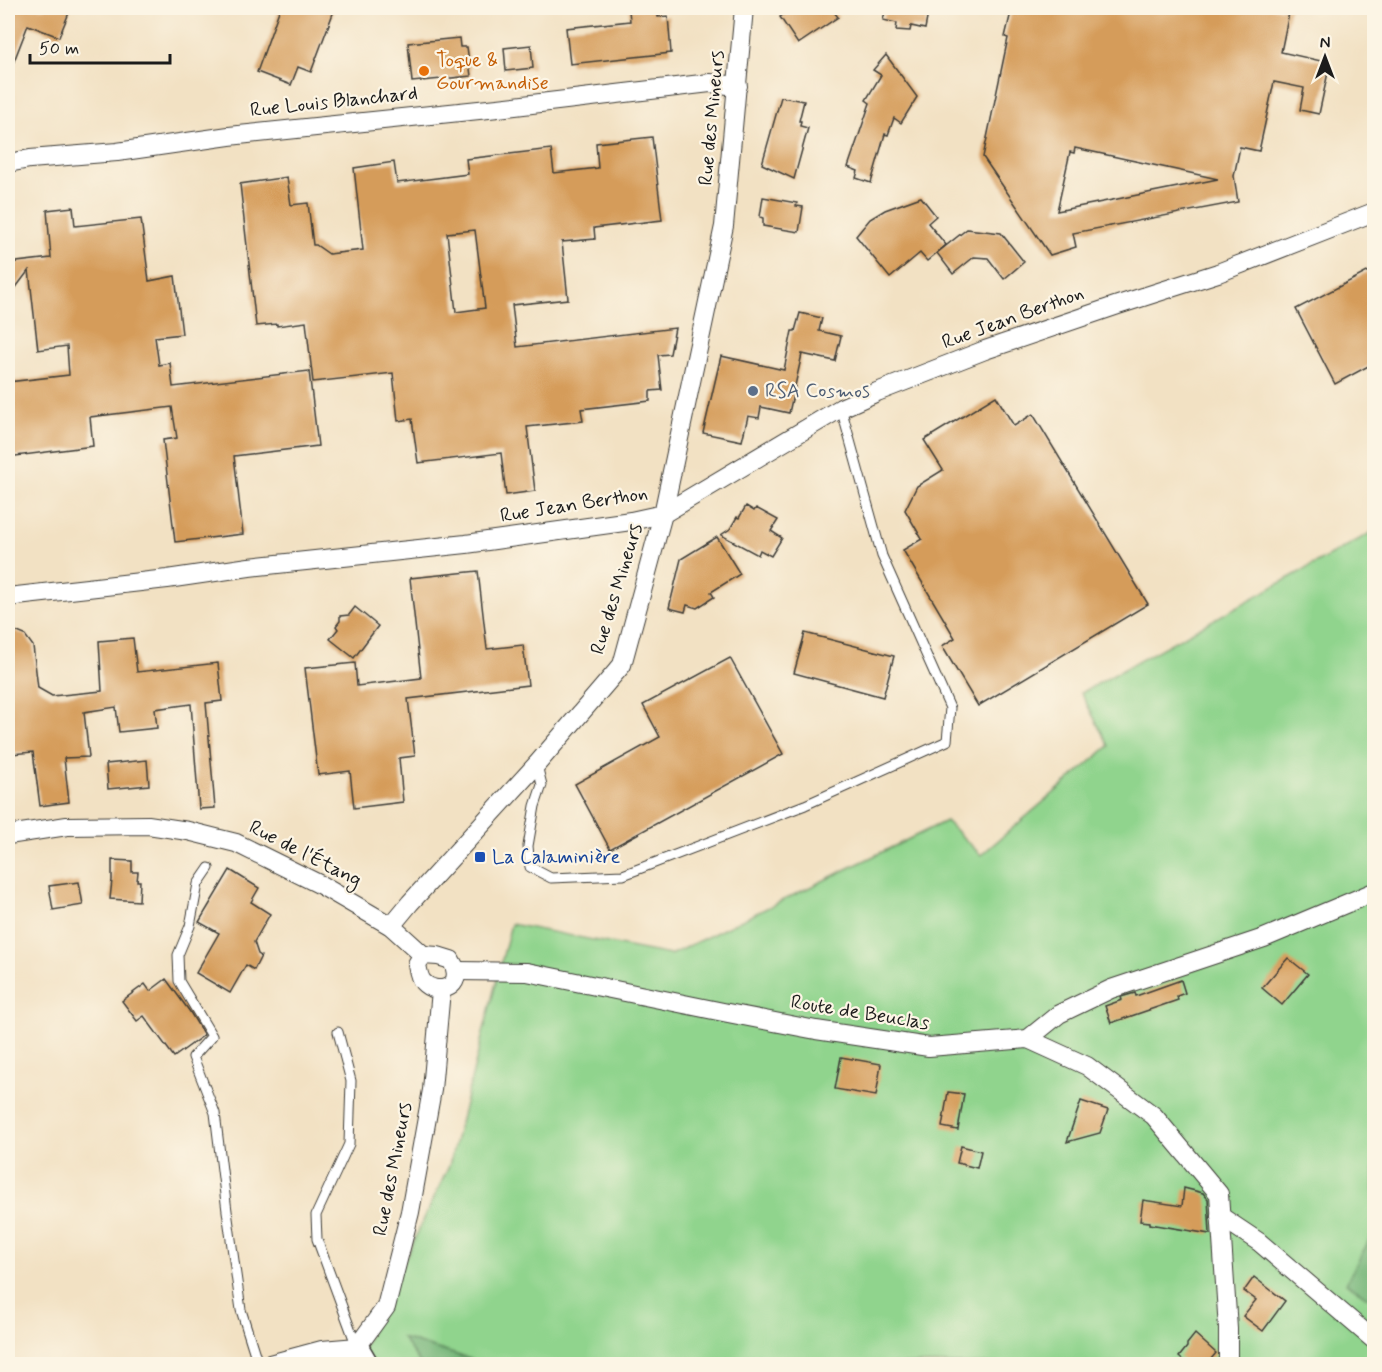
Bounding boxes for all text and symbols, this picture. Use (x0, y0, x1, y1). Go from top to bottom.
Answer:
scale bar (30, 27, 170, 65)
north arrow (1295, 27, 1355, 87)
text: N (1320, 33, 1330, 54)
text: 50 m (39, 37, 79, 61)
place label: Toque & Gourmandise (436, 47, 549, 97)
street label: Rue des Mineurs (693, 49, 731, 187)
marker: Toque & Gourmandise (417, 64, 431, 78)
street label: Rue Louis Blanchard (249, 80, 419, 124)
street label: Rue Jean Berthon (938, 280, 1088, 356)
place label: RSA Cosmos (765, 378, 870, 405)
marker: RSA Cosmos (746, 384, 760, 398)
street label: Rue Jean Berthon (498, 480, 650, 530)
street label: Rue des Mineurs (584, 520, 650, 658)
street label: Rue de l'Étang (244, 814, 366, 895)
place label: La Calaminière (492, 844, 621, 871)
marker: La Calaminière (473, 850, 487, 864)
street label: Route de Beuclas (789, 989, 931, 1037)
street label: Rue des Mineurs (367, 1100, 419, 1238)

